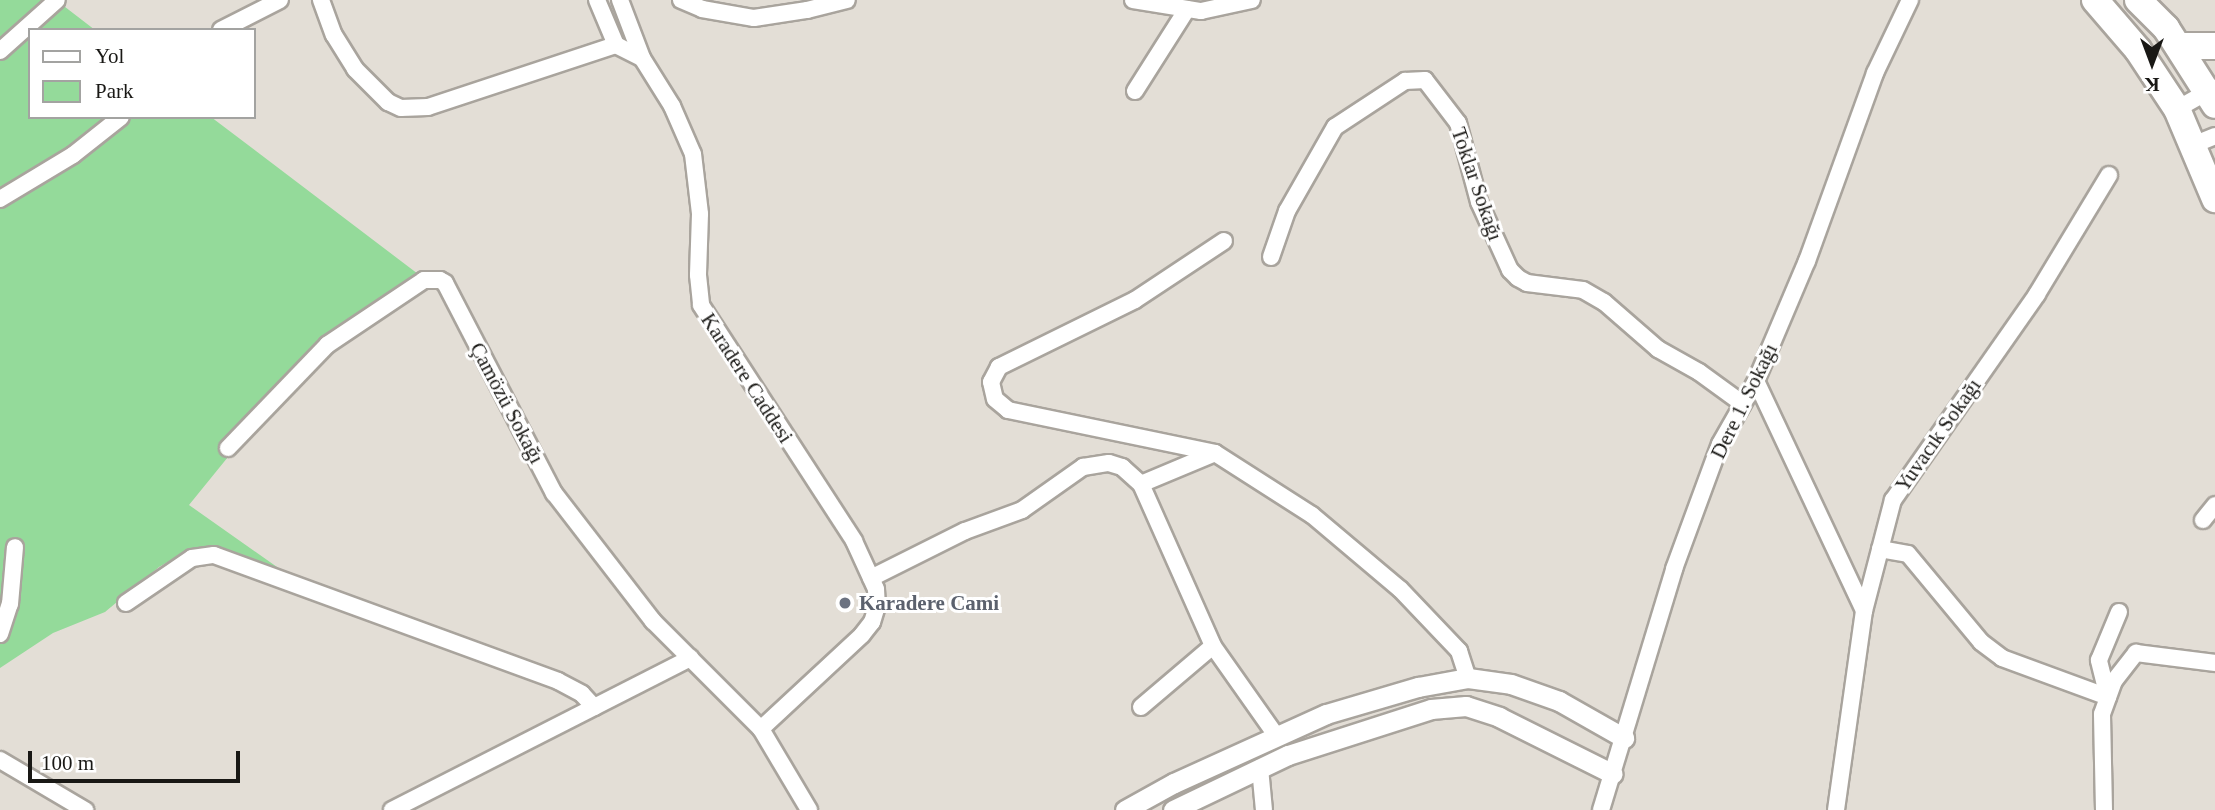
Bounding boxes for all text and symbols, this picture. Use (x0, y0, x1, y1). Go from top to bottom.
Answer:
legend (28, 28, 256, 119)
north arrow (2117, 28, 2187, 98)
text: Yol (95, 44, 124, 68)
text: K (2145, 74, 2159, 95)
text: Park (95, 79, 134, 103)
street label: Toklar Sokağı (1446, 124, 1508, 244)
street label: Karadere Caddesi (696, 308, 798, 448)
street label: Çamözü Sokağı (465, 338, 549, 468)
street label: Dere 1. Sokağı (1705, 339, 1783, 463)
street label: Yuvacık Sokağı (1890, 374, 1986, 496)
place label: Karadere Cami (859, 590, 999, 616)
marker: Karadere Cami (837, 595, 853, 611)
scale bar (32, 736, 243, 780)
text: 100 m (41, 751, 94, 775)

